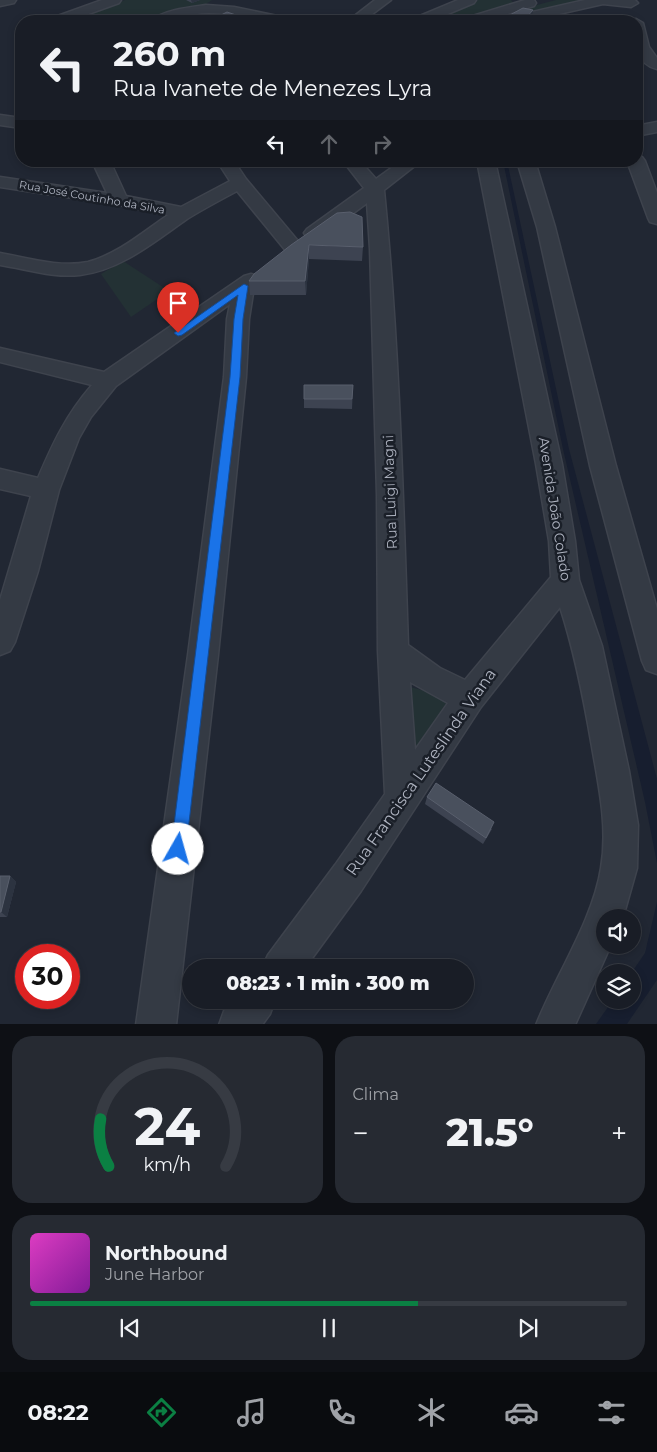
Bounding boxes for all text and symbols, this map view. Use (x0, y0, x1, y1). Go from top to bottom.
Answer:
text: 260 m (113, 32, 226, 75)
icon: left (30, 35, 95, 100)
text: Rua Ivanete de Menezes Lyra (113, 75, 432, 102)
icon: left (262, 130, 290, 158)
icon: ahead (315, 130, 343, 158)
icon: right (368, 130, 396, 158)
street label: Rua José Coutinho da Silva (18, 177, 166, 217)
pin (157, 282, 199, 333)
icon: arrive (164, 289, 192, 317)
street label: Rua Luigi Magni (379, 435, 401, 549)
street label: Avenida João Colado (535, 436, 575, 582)
street label: Rua Francisca Luteslinda Viana (342, 665, 500, 879)
position arrow (151, 822, 203, 874)
map controls (596, 909, 641, 1009)
button: sound (596, 909, 641, 954)
speed limit sign: 30 (15, 944, 80, 1009)
button: layers (596, 964, 641, 1009)
text: 08:23 · 1 min · 300 m (226, 972, 430, 995)
text: Clima (353, 1085, 399, 1104)
text: 24 (134, 1095, 200, 1158)
text: 21.5° (446, 1109, 534, 1156)
text: − (353, 1116, 369, 1150)
text: + (611, 1116, 627, 1150)
text: km/h (143, 1154, 191, 1175)
text: Northbound (105, 1242, 228, 1265)
text: June Harbor (105, 1265, 204, 1284)
icon: previous (116, 1314, 144, 1342)
icon: pause (315, 1314, 343, 1342)
icon: next (514, 1314, 542, 1342)
icon: directions (144, 1395, 179, 1430)
icon: music (234, 1395, 269, 1430)
icon: phone (324, 1395, 359, 1430)
icon: climate (414, 1395, 449, 1430)
icon: car (504, 1395, 539, 1430)
icon: filters (594, 1395, 629, 1430)
text: 08:22 (28, 1399, 89, 1426)

